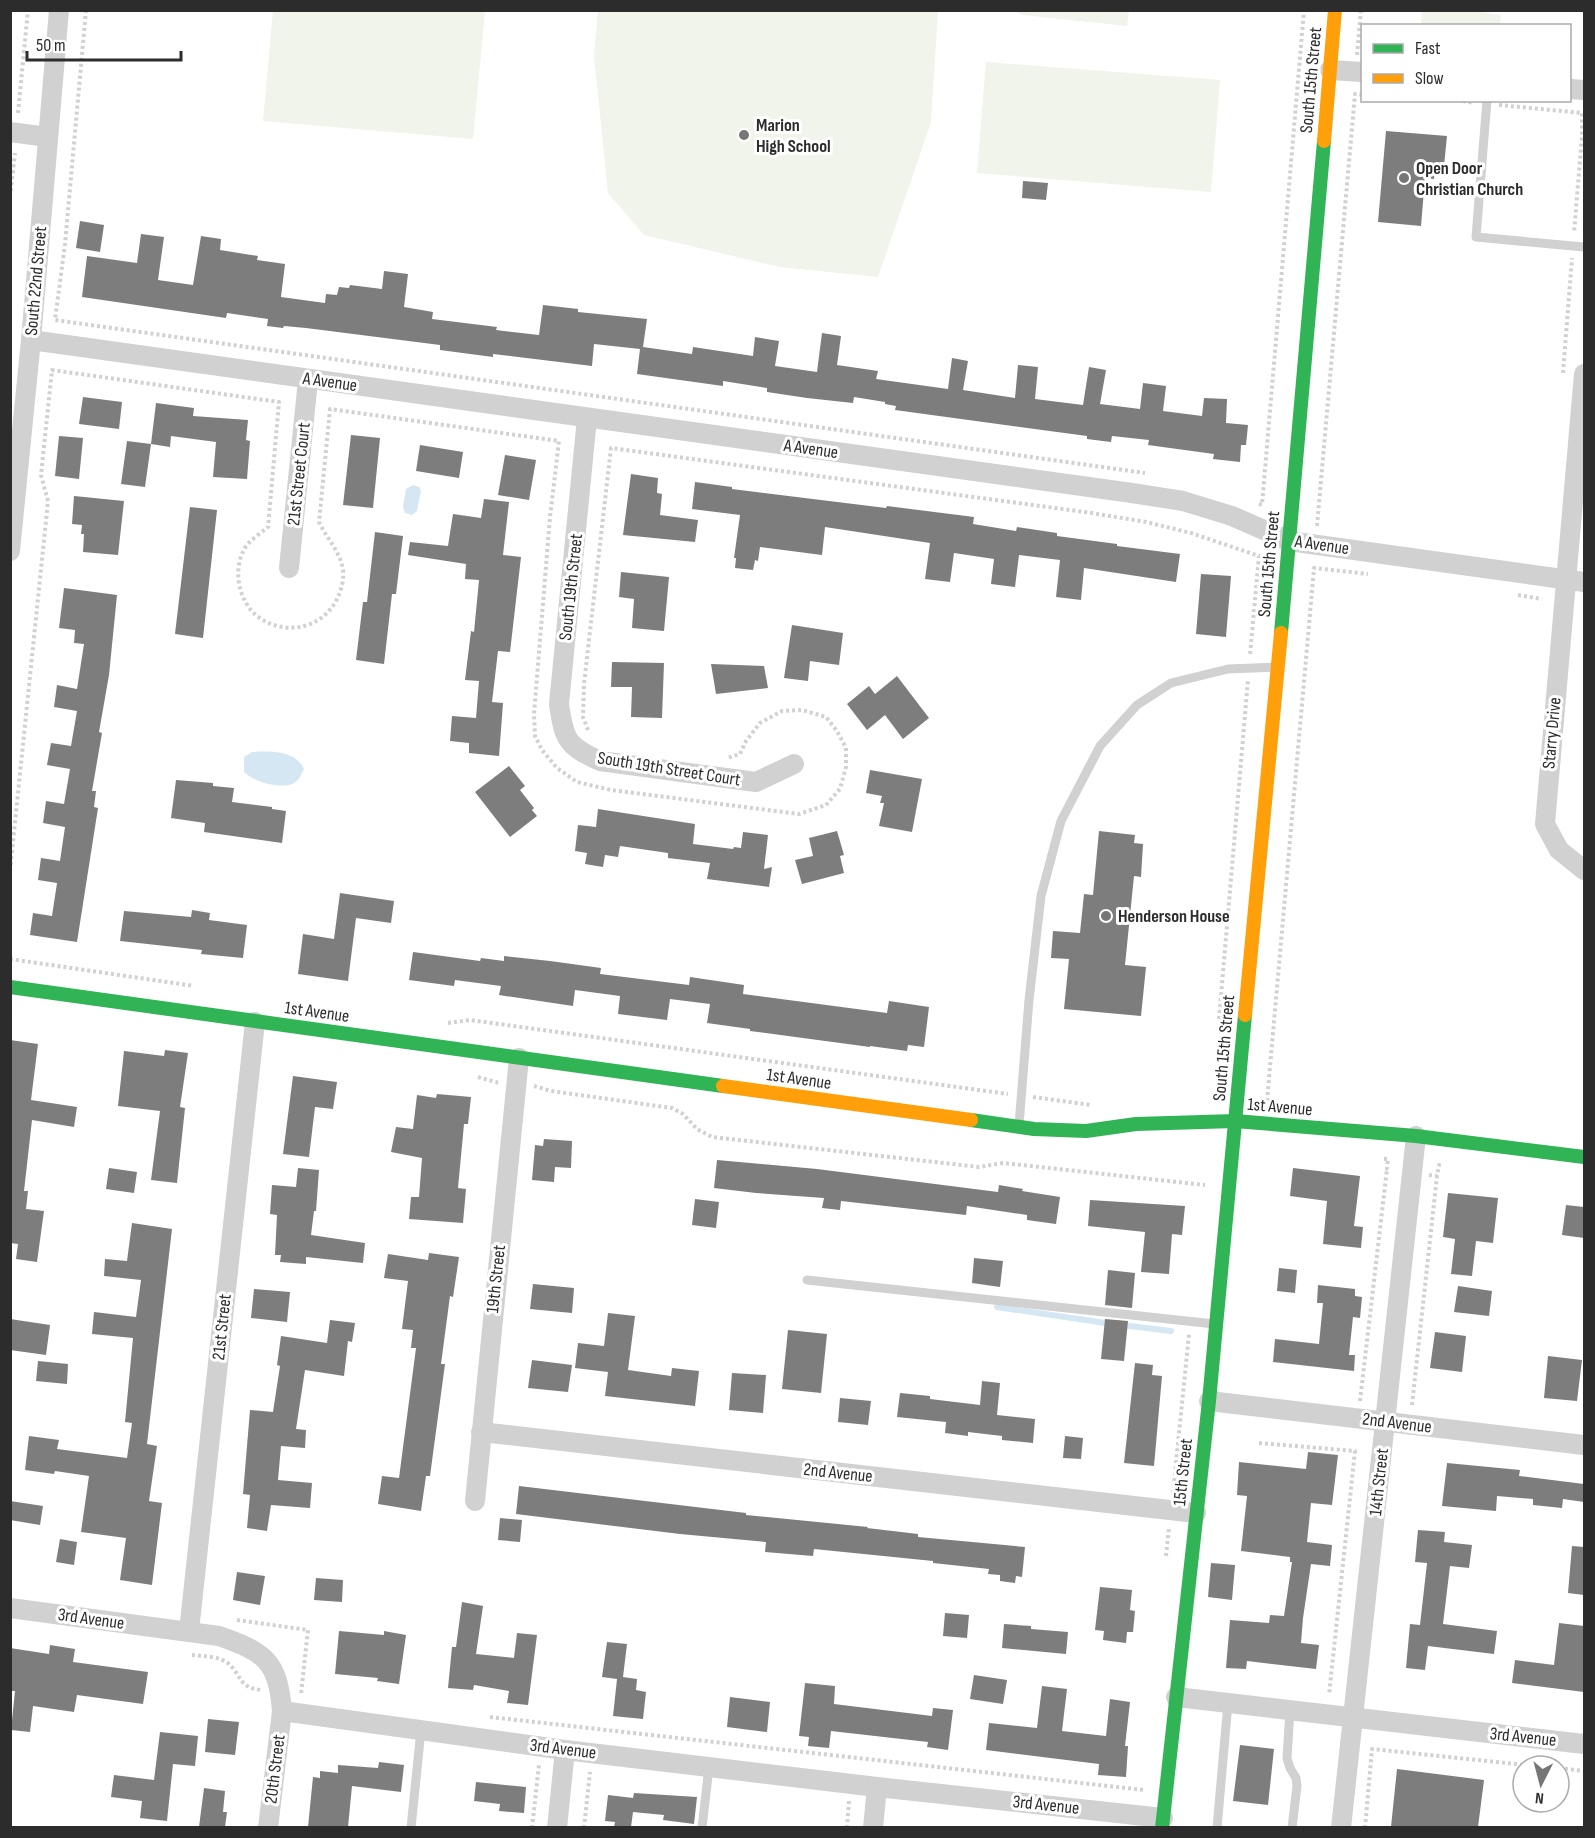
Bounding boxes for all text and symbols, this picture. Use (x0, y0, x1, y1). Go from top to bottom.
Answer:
scale bar (27, 24, 182, 62)
legend (1361, 24, 1571, 102)
street label: South 15th Street (1296, 26, 1326, 134)
text: 50 m (36, 35, 66, 56)
text: Fast (1415, 38, 1441, 59)
text: Slow (1415, 68, 1444, 89)
place label: Marion High School (756, 115, 831, 157)
marker: Marion High School (737, 128, 751, 142)
place label: Open Door Christian Church (1416, 158, 1523, 200)
marker: Open Door Christian Church (1397, 171, 1411, 185)
street label: South 22nd Street (21, 225, 51, 337)
street label: A Avenue (301, 368, 358, 396)
street label: 21st Street Court (283, 421, 315, 527)
street label: A Avenue (782, 435, 839, 463)
street label: South 15th Street (1254, 510, 1284, 618)
street label: A Avenue (1293, 531, 1350, 559)
street label: South 19th Street (555, 532, 587, 641)
street label: Starry Drive (1538, 696, 1566, 770)
street label: South 19th Street Court (596, 747, 742, 791)
place label: Henderson House (1118, 906, 1230, 927)
marker: Henderson House (1099, 909, 1113, 923)
street label: South 15th Street (1209, 994, 1239, 1102)
street label: 1st Avenue (283, 997, 351, 1027)
street label: 1st Avenue (765, 1064, 833, 1094)
street label: 1st Avenue (1247, 1094, 1313, 1120)
street label: 19th Street (482, 1243, 510, 1314)
street label: 21st Street (208, 1292, 236, 1361)
street label: 2nd Avenue (1361, 1408, 1433, 1438)
street label: 15th Street (1169, 1437, 1197, 1507)
street label: 14th Street (1365, 1447, 1393, 1517)
street label: 2nd Avenue (802, 1459, 874, 1487)
street label: 3rd Avenue (56, 1604, 126, 1634)
street label: 3rd Avenue (1489, 1723, 1557, 1751)
street label: 20th Street (260, 1733, 290, 1805)
street label: 3rd Avenue (529, 1735, 597, 1763)
north arrow (1511, 1754, 1571, 1814)
text: N (1534, 1788, 1545, 1807)
street label: 3rd Avenue (1012, 1791, 1080, 1819)

